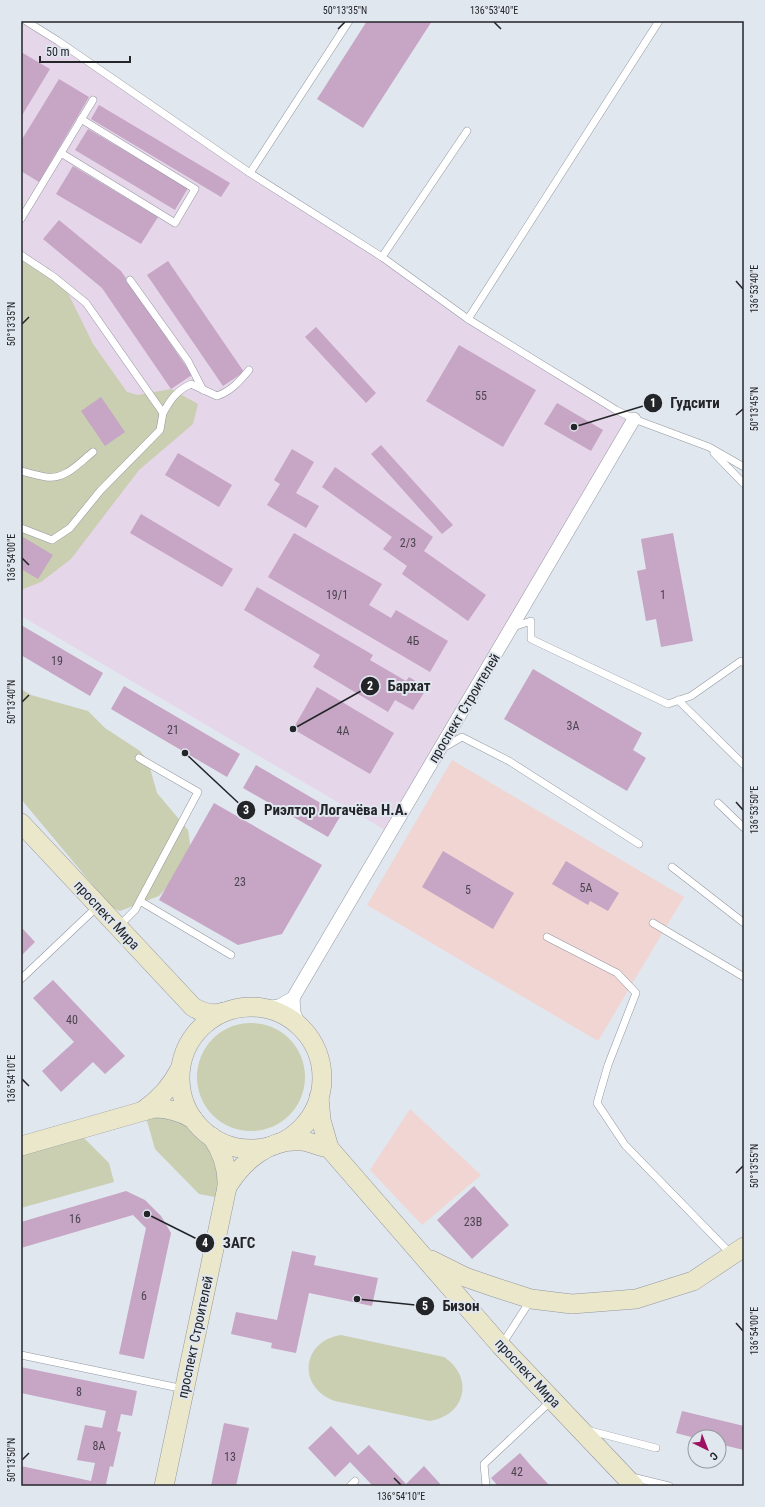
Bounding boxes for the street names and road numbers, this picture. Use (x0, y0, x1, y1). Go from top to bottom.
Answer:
street label: проспект Строителей (425, 650, 503, 766)
street label: проспект Мира (71, 877, 143, 953)
street label: проспект Строителей (174, 1274, 216, 1400)
street label: проспект Мира (492, 1335, 564, 1411)

